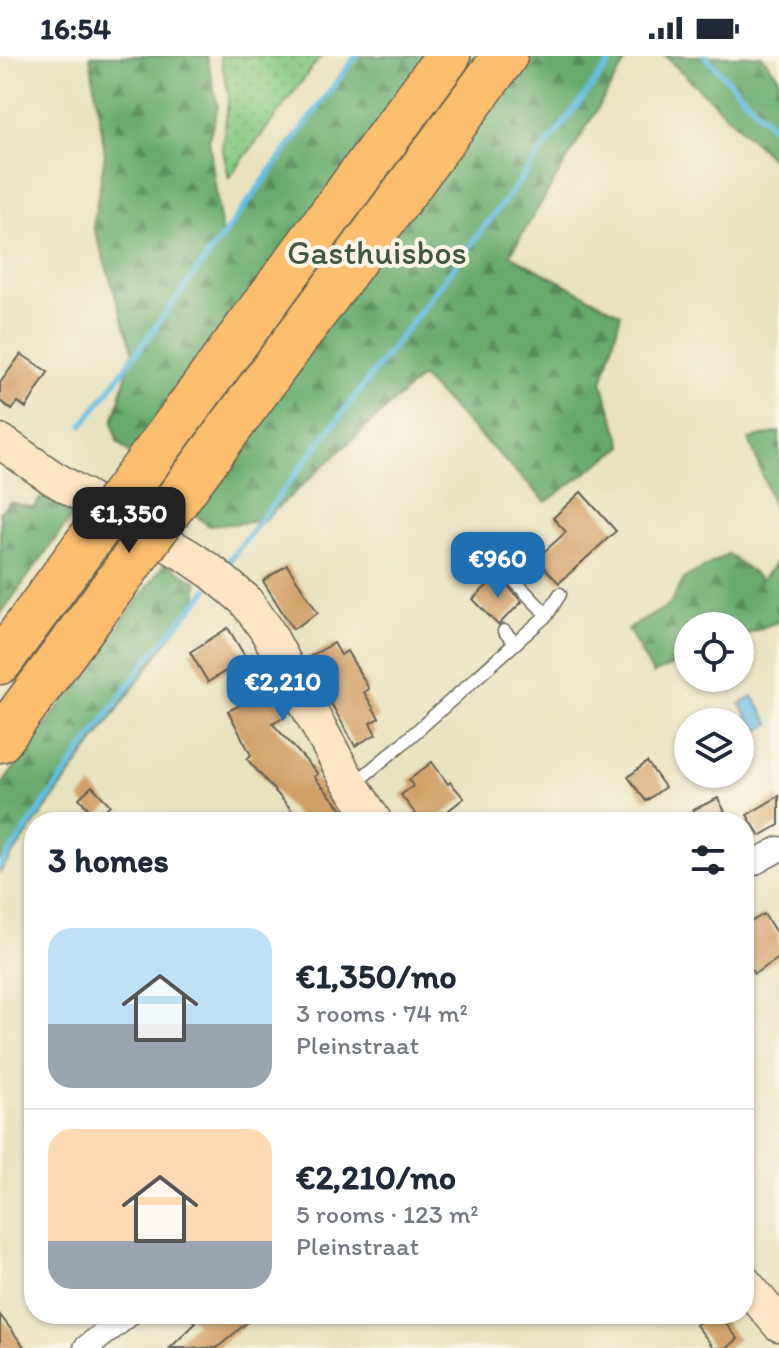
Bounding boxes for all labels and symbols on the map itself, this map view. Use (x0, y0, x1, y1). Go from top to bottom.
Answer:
park label: Gasthuisbos (287, 232, 467, 273)
pin: €1,350 (64, 487, 194, 555)
pin: €960 (451, 532, 545, 600)
pin: €2,210 (218, 655, 348, 723)

